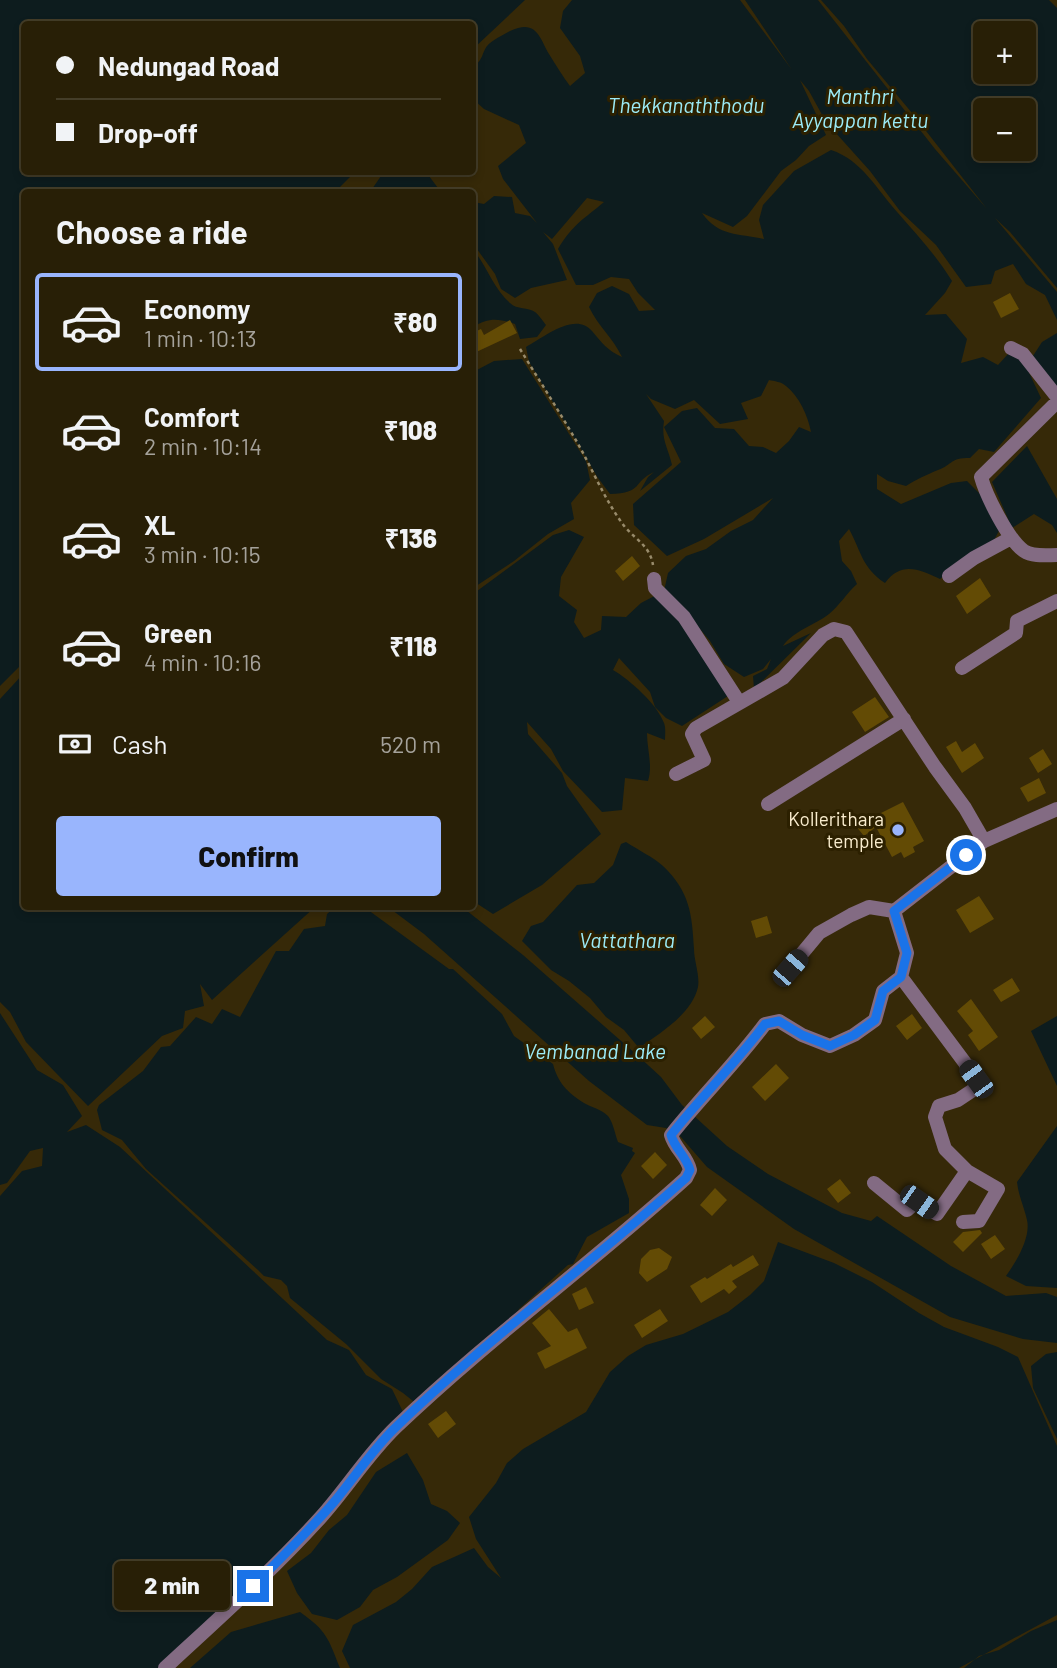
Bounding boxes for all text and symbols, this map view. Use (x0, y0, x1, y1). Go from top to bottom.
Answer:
map controls (973, 21, 1036, 161)
button: + (973, 21, 1036, 84)
text: Nedungad Road (98, 50, 279, 81)
water label: Manthri Ayyappan kettu (792, 83, 928, 132)
water label: Thekkanaththodu (608, 92, 764, 117)
button: − (973, 98, 1036, 161)
text: Drop-off (98, 117, 198, 148)
text: Choose a ride (56, 212, 248, 250)
icon: car (60, 291, 123, 354)
text: Economy (144, 293, 250, 324)
text: ₹80 (393, 306, 437, 337)
text: 1 min · 10:13 (144, 324, 257, 352)
icon: car (60, 399, 123, 462)
text: Comfort (144, 401, 240, 432)
text: ₹108 (384, 414, 437, 445)
text: 2 min · 10:14 (144, 432, 262, 460)
icon: car (60, 507, 123, 570)
text: XL (144, 509, 175, 540)
text: ₹136 (384, 522, 437, 553)
text: 3 min · 10:15 (144, 540, 260, 568)
icon: car (60, 615, 123, 678)
text: Green (144, 617, 212, 648)
text: ₹118 (389, 630, 437, 661)
text: 4 min · 10:16 (144, 648, 261, 676)
icon: cash (56, 725, 94, 763)
text: Cash (112, 728, 167, 759)
text: 520 m (380, 730, 441, 758)
place label: Kollerithara temple (788, 807, 884, 852)
button: Confirm (56, 816, 441, 896)
marker: Kollerithara temple (890, 822, 906, 838)
route start (950, 839, 982, 871)
water label: Vattathara (579, 927, 675, 952)
car (769, 945, 812, 991)
water label: Vembanad Lake (524, 1038, 666, 1063)
car (956, 1056, 997, 1102)
car (896, 1181, 943, 1223)
callout: 2 min (113, 1562, 229, 1610)
route end (237, 1570, 269, 1602)
text: 2 min (144, 1571, 200, 1599)

